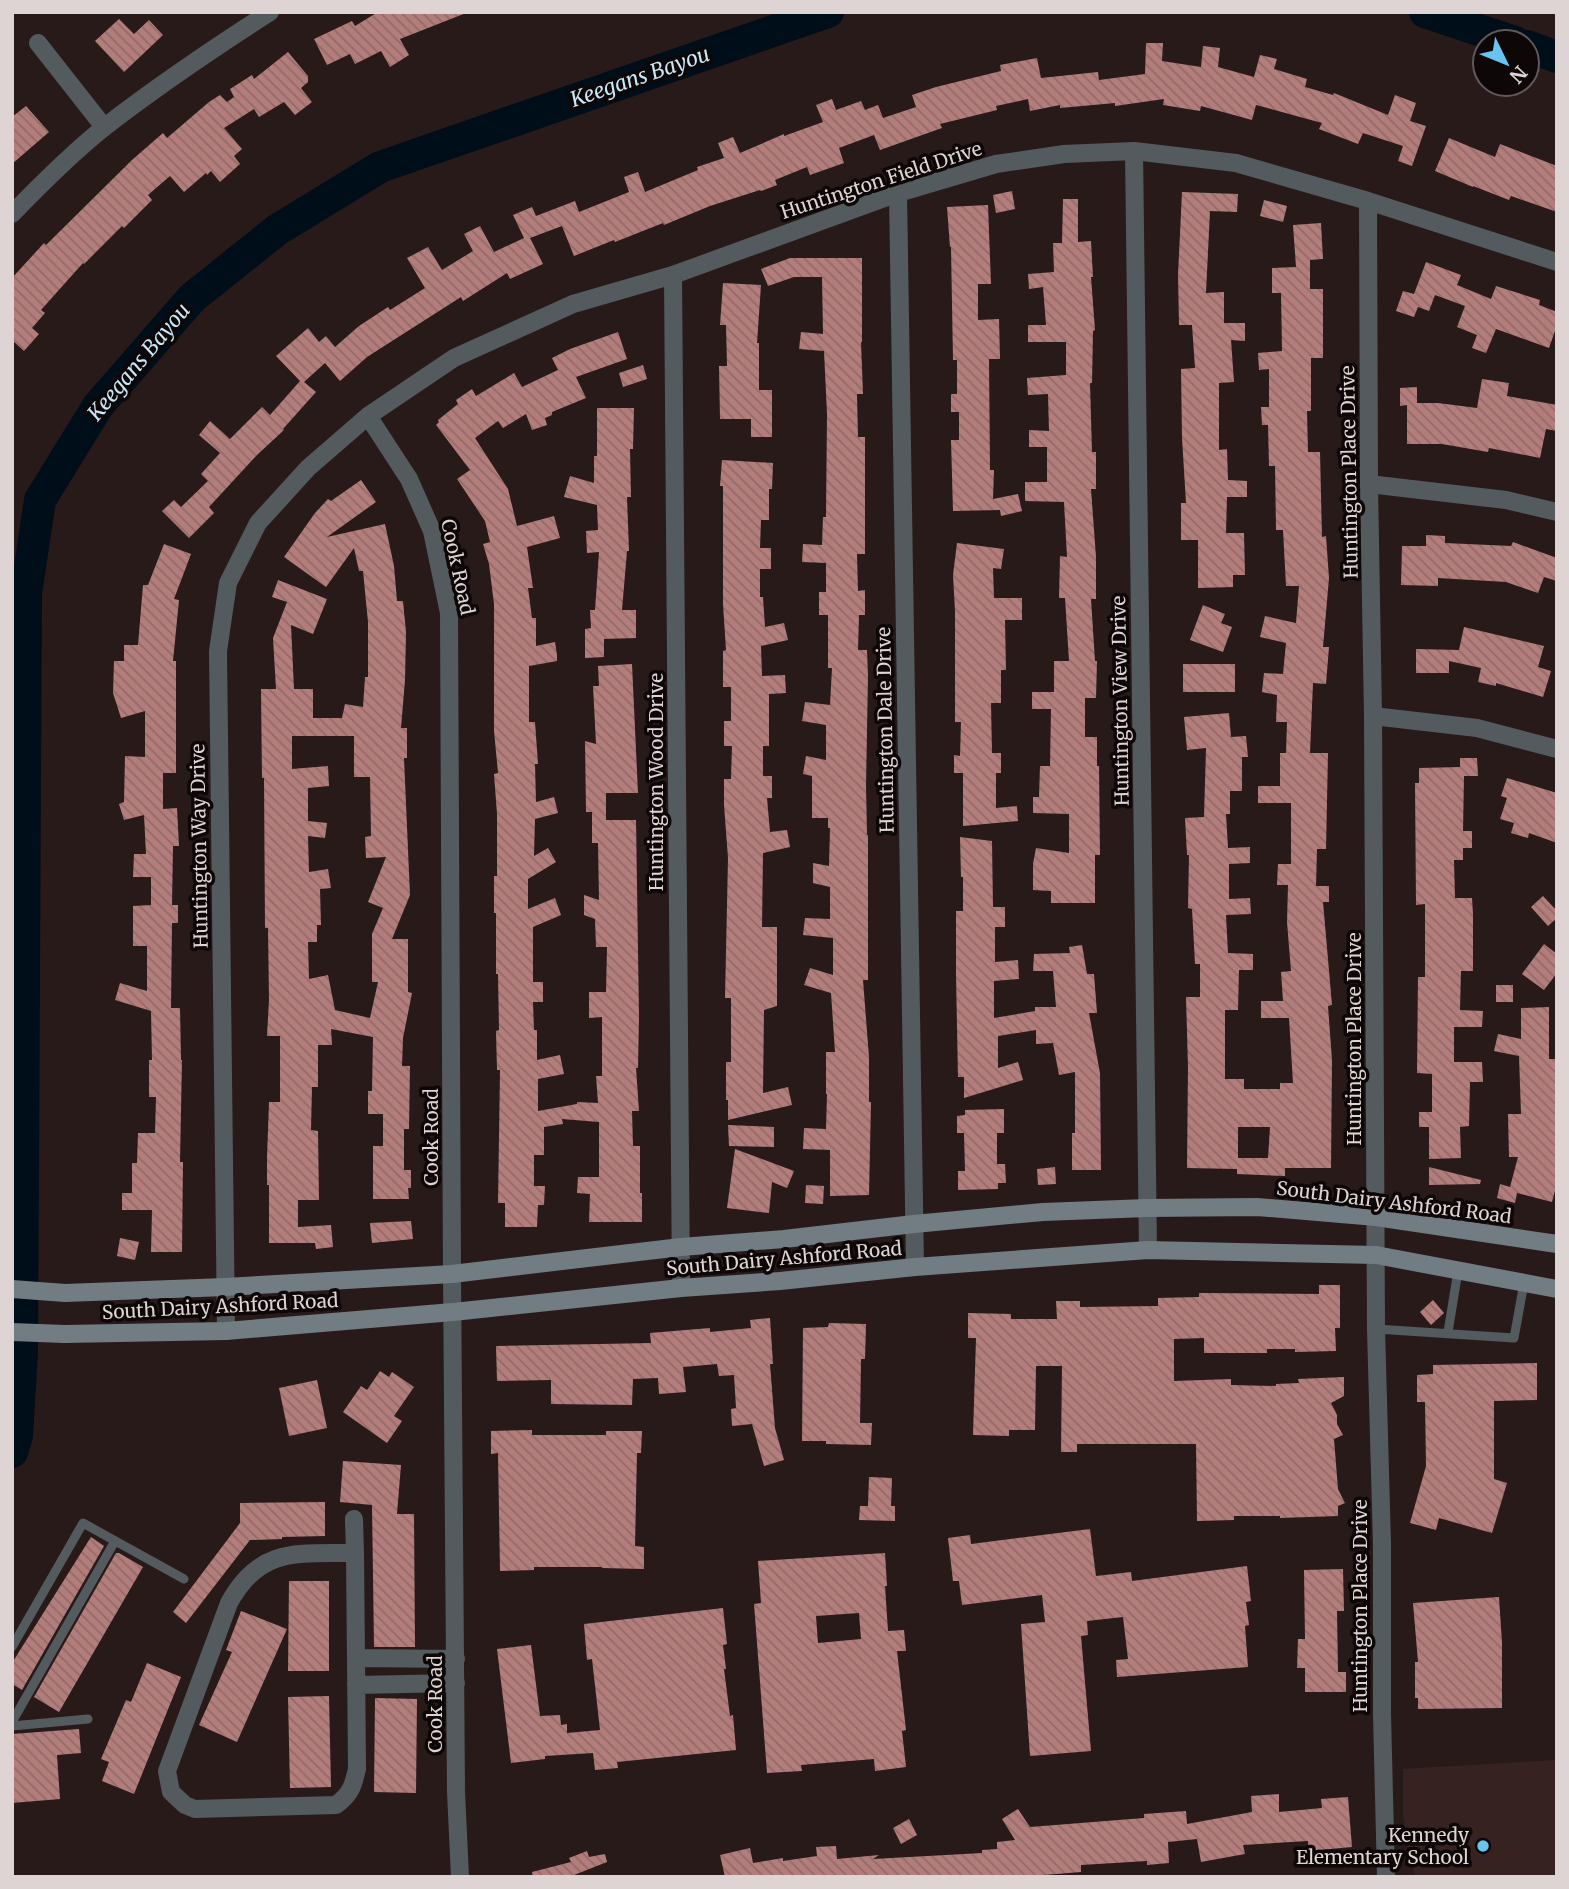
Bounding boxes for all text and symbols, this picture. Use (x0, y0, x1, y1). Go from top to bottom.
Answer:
north arrow (1471, 28, 1541, 98)
water label: Keegans Bayou (566, 40, 713, 113)
text: N (1505, 61, 1532, 88)
street label: Huntington Field Drive (777, 136, 985, 224)
water label: Keegans Bayou (81, 297, 196, 427)
street label: Huntington Place Drive (1335, 365, 1363, 579)
street label: Cook Road (436, 517, 480, 617)
street label: Huntington View Drive (1106, 595, 1134, 806)
street label: Huntington Dale Drive (871, 627, 899, 833)
street label: Huntington Wood Drive (644, 673, 668, 891)
street label: Huntington Way Drive (185, 743, 213, 949)
street label: Huntington Place Drive (1342, 932, 1366, 1146)
street label: Cook Road (419, 1088, 443, 1186)
street label: South Dairy Ashford Road (1275, 1176, 1513, 1228)
street label: South Dairy Ashford Road (665, 1236, 903, 1280)
street label: South Dairy Ashford Road (101, 1288, 339, 1324)
street label: Huntington Place Drive (1348, 1499, 1372, 1713)
street label: Cook Road (423, 1655, 447, 1753)
place label: Kennedy Elementary School (1296, 1823, 1469, 1869)
marker: Kennedy Elementary School (1475, 1838, 1491, 1854)

